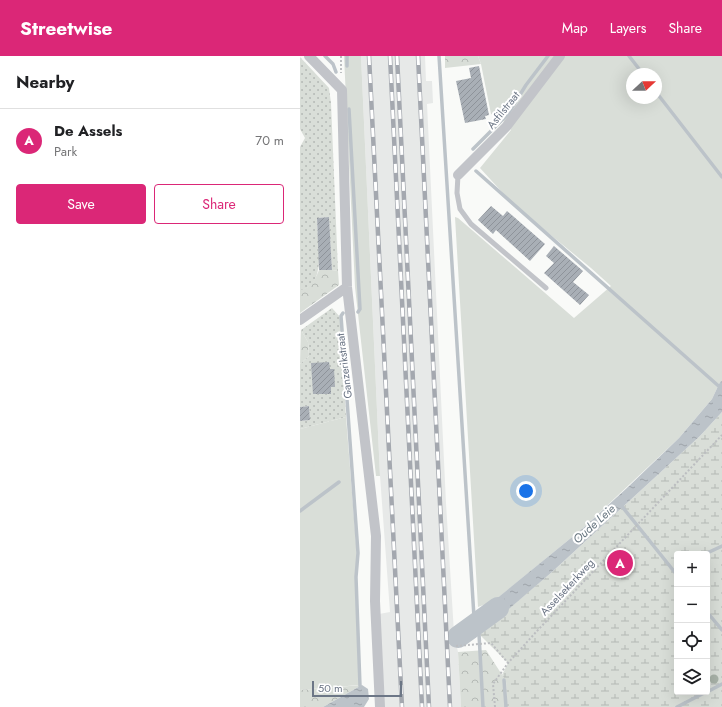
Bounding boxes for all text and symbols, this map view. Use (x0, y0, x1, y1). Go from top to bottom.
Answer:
text: Streetwise (20, 15, 113, 42)
text: Map (562, 18, 588, 38)
text: Layers (610, 18, 646, 38)
text: Share (668, 18, 702, 38)
north arrow (626, 68, 662, 104)
text: Nearby (16, 70, 74, 94)
street label: Asfilstraat (483, 87, 523, 132)
text: De Assels (54, 120, 122, 142)
text: A (24, 131, 34, 150)
text: 70 m (255, 131, 284, 150)
text: Park (54, 142, 77, 161)
button: Save (16, 184, 146, 224)
button: Share (154, 184, 284, 224)
street label: Ganzerikstraat (332, 332, 356, 400)
your location (516, 481, 536, 501)
water label: Oude Leie (569, 500, 619, 548)
pin: A (607, 548, 633, 578)
map controls (674, 551, 710, 695)
button: + (674, 551, 710, 587)
street label: Asselsekerkweg (536, 555, 598, 619)
button: − (674, 587, 710, 623)
button: locate (674, 623, 710, 659)
button: layers (674, 659, 710, 695)
scale bar (312, 679, 402, 698)
text: 50 m (318, 680, 343, 696)

